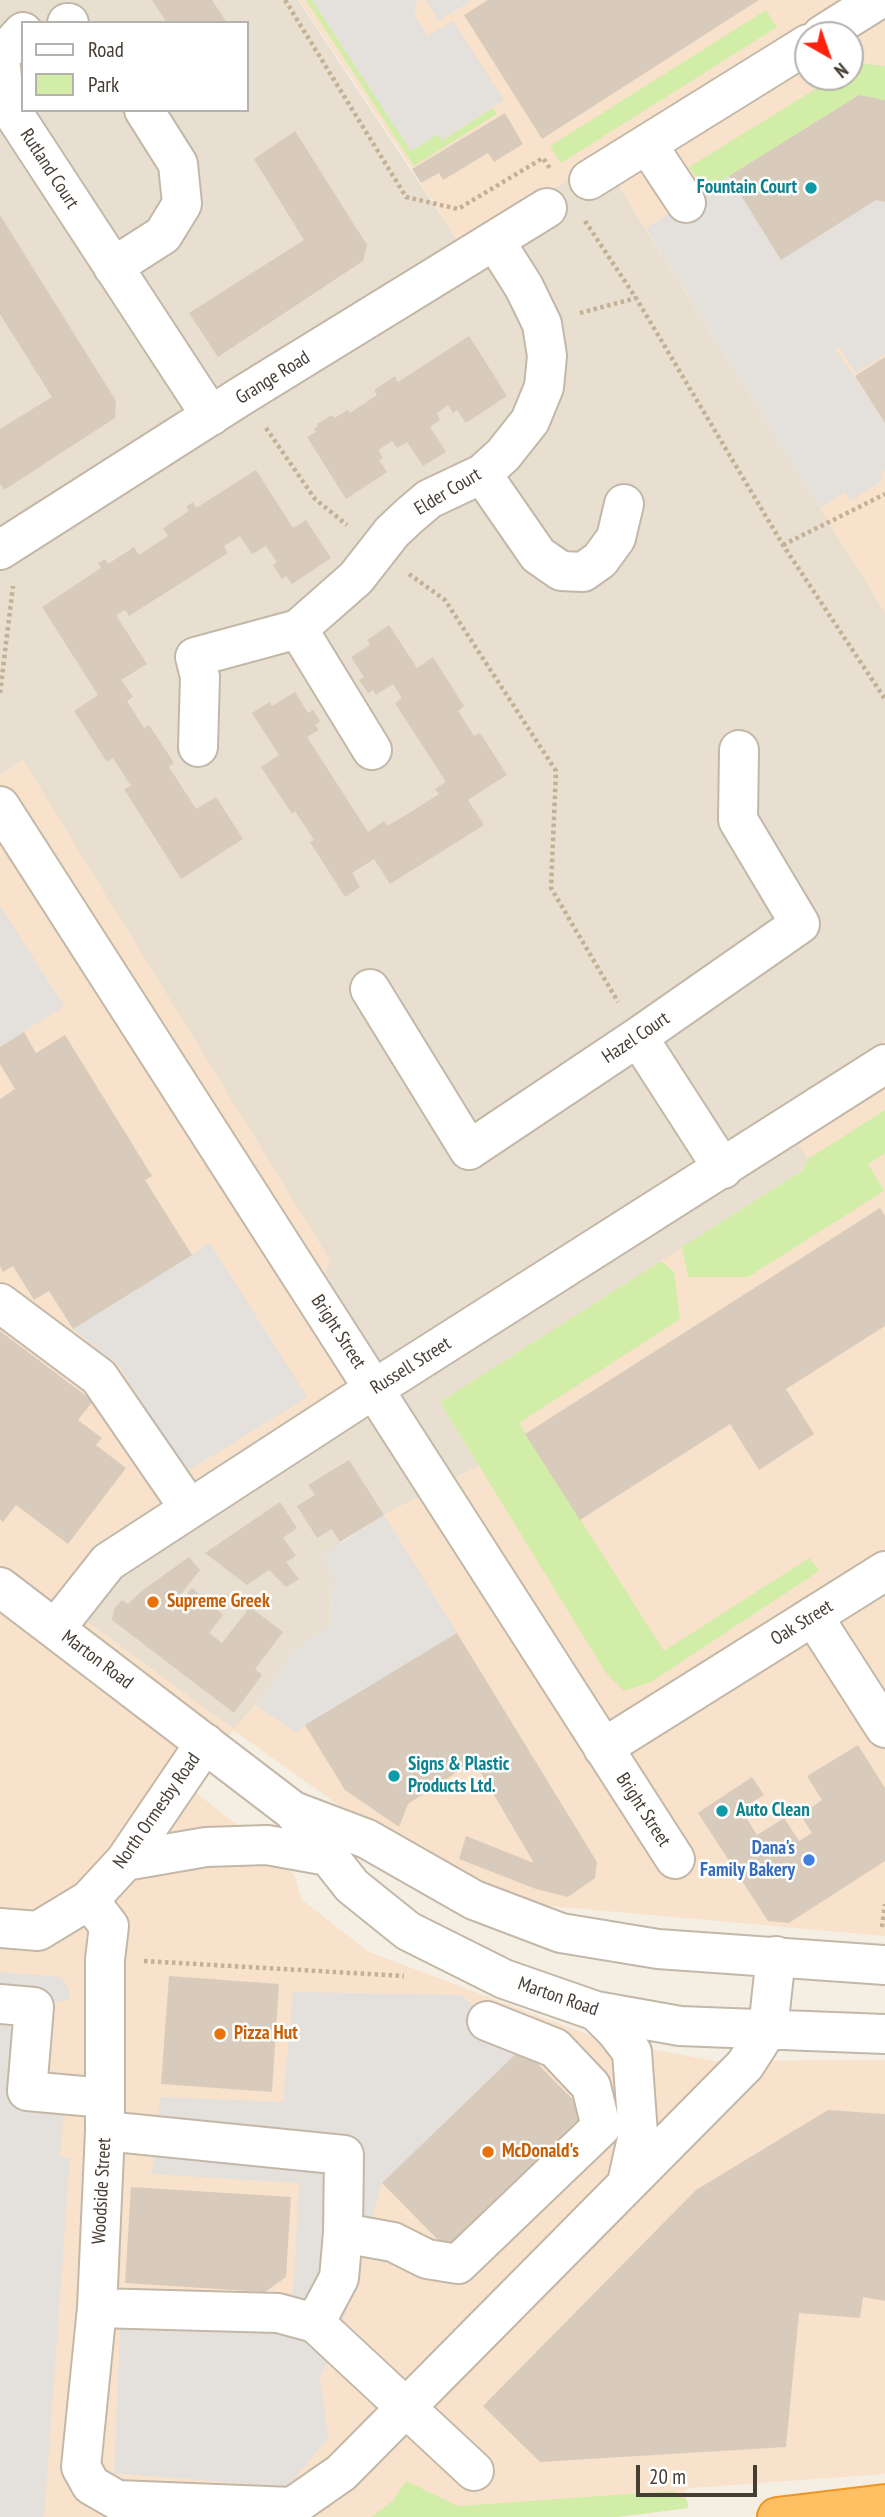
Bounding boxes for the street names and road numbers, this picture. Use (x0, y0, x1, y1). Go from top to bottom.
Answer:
street label: Rutland Court (15, 125, 83, 213)
street label: Grange Road (232, 346, 314, 410)
street label: Elder Court (411, 463, 485, 521)
street label: Hazel Court (598, 1007, 674, 1069)
street label: Bright Street (306, 1291, 370, 1373)
street label: Russell Street (367, 1332, 455, 1400)
street label: Oak Street (767, 1595, 837, 1651)
street label: Marton Road (57, 1626, 137, 1694)
street label: North Ormesby Road (109, 1749, 205, 1873)
street label: Bright Street (611, 1769, 675, 1851)
street label: Marton Road (515, 1973, 601, 2021)
street label: Woodside Street (88, 2137, 116, 2245)

